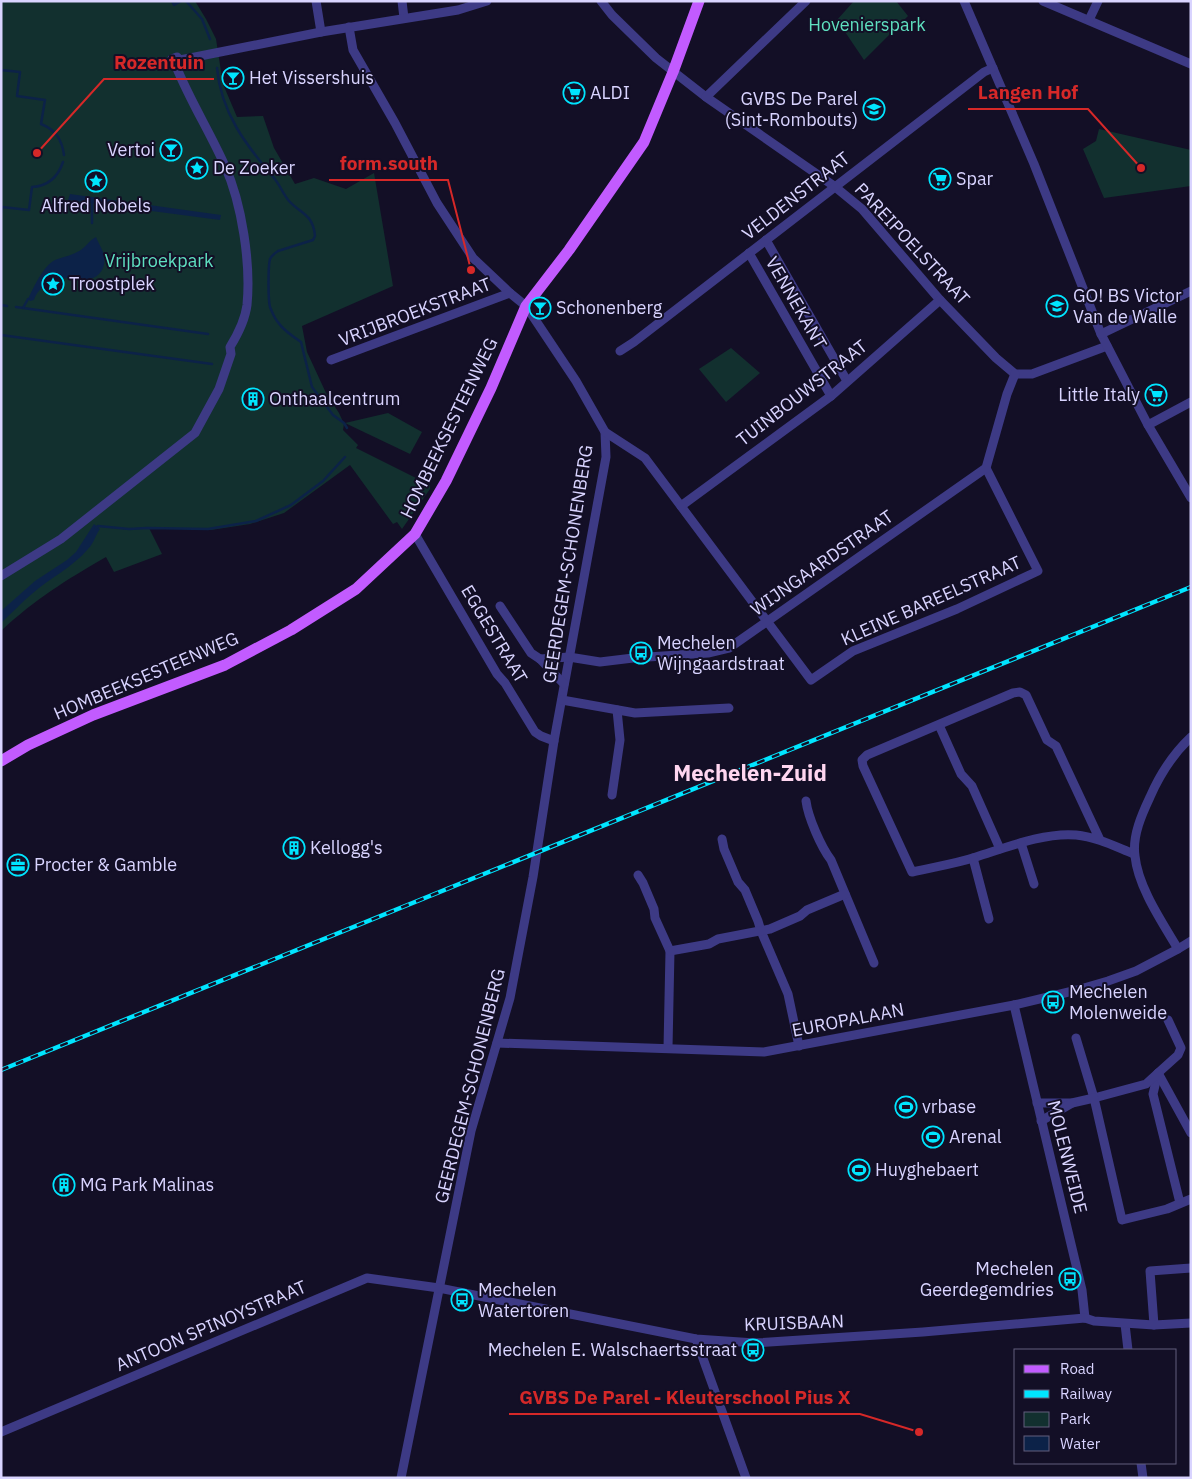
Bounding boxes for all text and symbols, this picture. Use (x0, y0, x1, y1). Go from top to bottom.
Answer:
park label: Hovenierspark (808, 13, 926, 36)
callout: Rozentuin (104, 45, 214, 79)
text: Rozentuin (114, 50, 204, 74)
bar icon: Het Vissershuis (221, 66, 245, 90)
place label: Het Vissershuis (249, 66, 374, 89)
callout: Langen Hof (968, 75, 1088, 109)
text: Langen Hof (978, 80, 1078, 104)
supermarket icon: ALDI (562, 81, 586, 105)
place label: ALDI (590, 81, 630, 104)
place label: GVBS De Parel (Sint-Rombouts) (725, 87, 858, 131)
school or university icon: GVBS De Parel (Sint-Rombouts) (862, 97, 886, 121)
place label: Vertoi (107, 138, 155, 161)
bar icon: Vertoi (159, 138, 183, 162)
callout: form.south (329, 146, 448, 180)
street label: VELDENSTRAAT (737, 146, 854, 245)
text: form.south (340, 151, 438, 175)
place icon: De Zoeker (185, 156, 209, 180)
place label: De Zoeker (213, 156, 296, 179)
supermarket icon: Spar (928, 167, 952, 191)
place label: Spar (956, 167, 994, 190)
place icon: Alfred Nobels (84, 169, 108, 193)
street label: PAREIPOELSTRAAT (850, 178, 975, 309)
place label: Alfred Nobels (41, 194, 151, 217)
park label: Vrijbroekpark (105, 249, 214, 272)
street label: VENNEKANT (761, 252, 832, 353)
place icon: Troostplek (41, 272, 65, 296)
place label: Troostplek (69, 272, 155, 295)
street label: VRIJBROEKSTRAAT (336, 272, 494, 351)
place label: GO! BS Victor Van de Walle (1073, 284, 1182, 328)
school or university icon: GO! BS Victor Van de Walle (1045, 294, 1069, 318)
bar icon: Schonenberg (528, 296, 552, 320)
place label: Schonenberg (556, 296, 663, 319)
street label: HOMBEEKSESTEENWEG (395, 334, 502, 522)
street label: TUINBOUWSTRAAT (732, 334, 872, 451)
place label: Little Italy (1058, 383, 1140, 406)
supermarket icon: Little Italy (1144, 383, 1168, 407)
building icon: Onthaalcentrum (241, 387, 265, 411)
place label: Onthaalcentrum (269, 387, 401, 410)
street label: GEERDEGEM-SCHONENBERG (537, 443, 598, 685)
street label: WIJNGAARDSTRAAT (746, 505, 898, 621)
street label: KLEINE BAREELSTRAAT (837, 550, 1024, 651)
street label: EGGESTRAAT (456, 580, 533, 687)
street label: HOMBEEKSESTEENWEG (50, 626, 242, 725)
place label: Mechelen Wijngaardstraat (657, 631, 785, 675)
bus stop icon: Mechelen Wijngaardstraat (629, 641, 653, 665)
district label: Mechelen-Zuid (673, 758, 827, 787)
building icon: Kellogg's (282, 836, 306, 860)
place label: Kellogg's (310, 836, 383, 859)
office icon: Procter & Gamble (6, 853, 30, 877)
place label: Procter & Gamble (34, 853, 177, 876)
street label: GEERDEGEM-SCHONENBERG (429, 966, 510, 1206)
place label: Mechelen Molenweide (1069, 980, 1167, 1024)
bus stop icon: Mechelen Molenweide (1041, 990, 1065, 1014)
street label: EUROPALAAN (790, 997, 906, 1042)
sports icon: vrbase (894, 1095, 918, 1119)
place label: vrbase (922, 1095, 976, 1118)
street label: MOLENWEIDE (1042, 1098, 1093, 1216)
sports icon: Arenal (921, 1125, 945, 1149)
place label: Arenal (949, 1125, 1002, 1148)
sports icon: Huyghebaert (847, 1158, 871, 1182)
place label: Huyghebaert (875, 1158, 979, 1181)
building icon: MG Park Malinas (52, 1173, 76, 1197)
place label: MG Park Malinas (80, 1173, 214, 1196)
place label: Mechelen Geerdegemdries (920, 1257, 1054, 1301)
bus stop icon: Mechelen Geerdegemdries (1058, 1267, 1082, 1291)
street label: ANTOON SPINOYSTRAAT (112, 1275, 310, 1376)
place label: Mechelen Watertoren (478, 1278, 569, 1322)
bus stop icon: Mechelen Watertoren (450, 1288, 474, 1312)
street label: KRUISBAAN (743, 1309, 844, 1336)
place label: Mechelen E. Walschaertsstraat (488, 1338, 737, 1361)
bus stop icon: Mechelen E. Walschaertsstraat (741, 1338, 765, 1362)
legend (1014, 1349, 1177, 1464)
text: Road (1060, 1359, 1095, 1378)
callout: GVBS De Parel - Kleuterschool Pius X (509, 1380, 860, 1414)
text: Railway (1060, 1384, 1113, 1403)
text: GVBS De Parel - Kleuterschool Pius X (519, 1385, 851, 1409)
text: Park (1060, 1409, 1090, 1428)
text: Water (1060, 1434, 1101, 1453)

